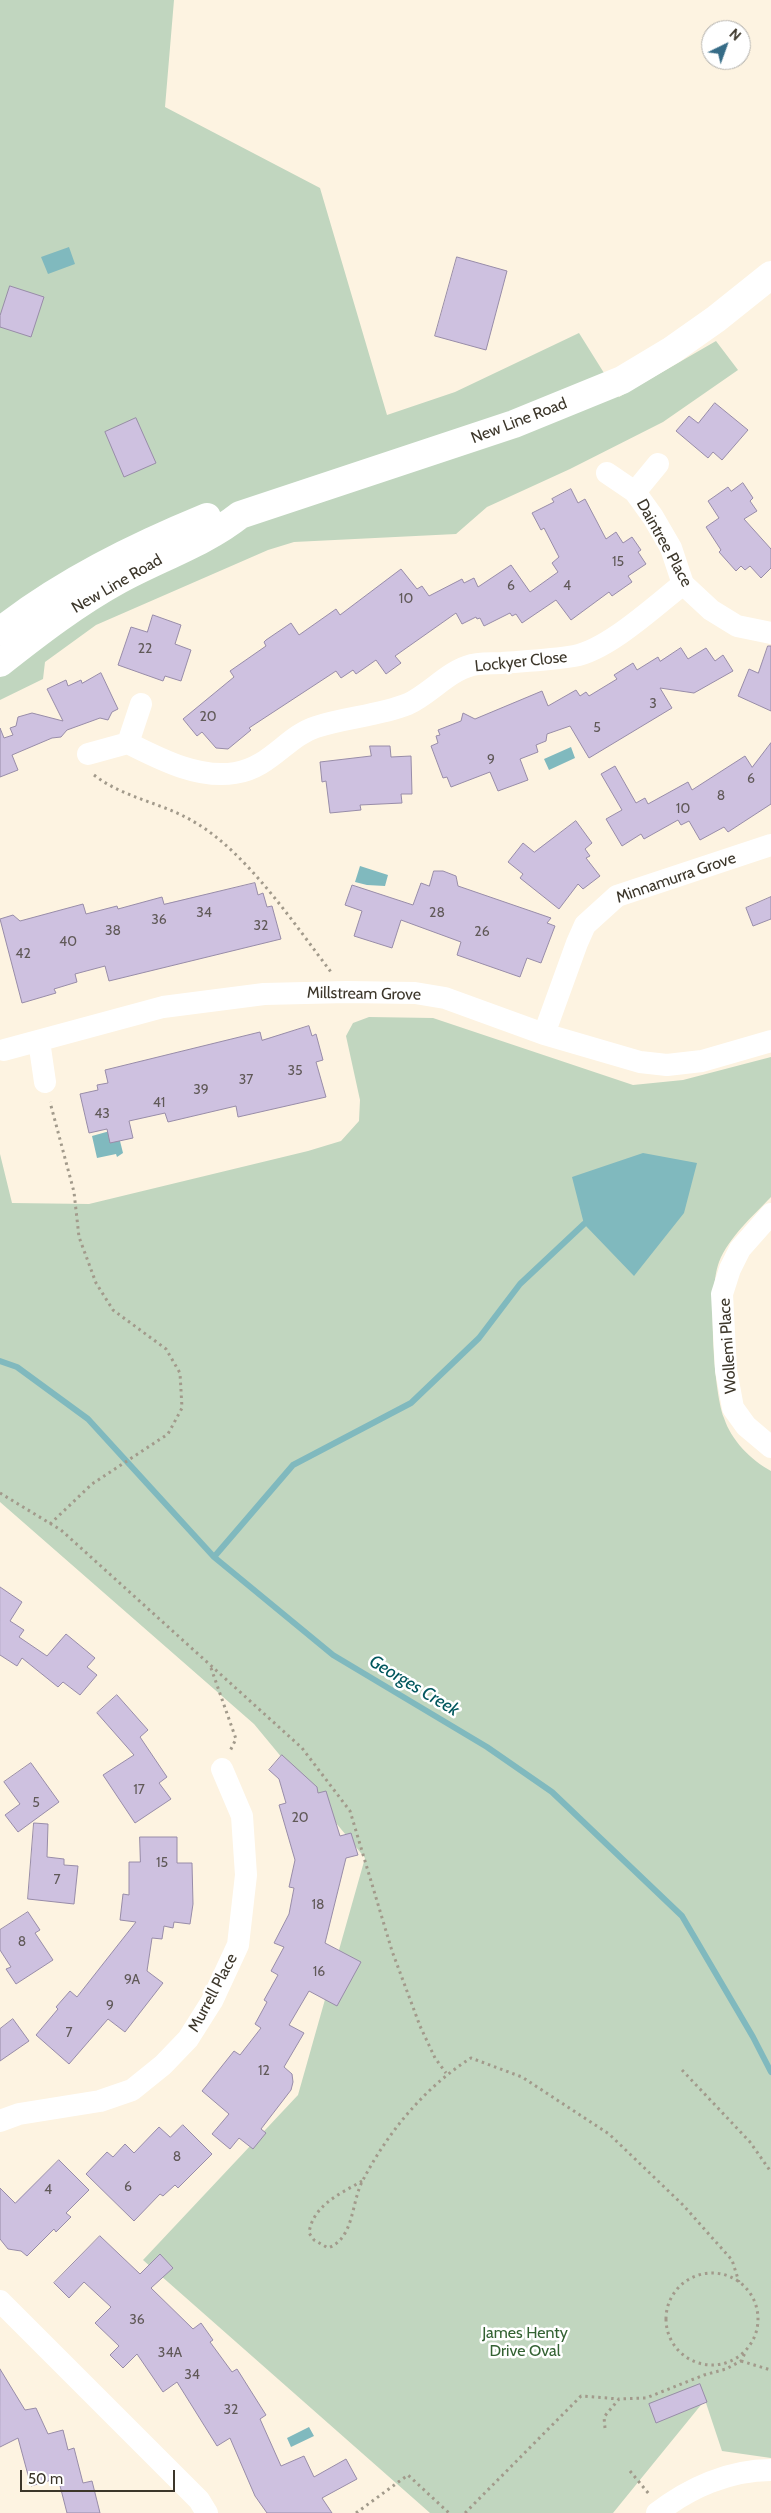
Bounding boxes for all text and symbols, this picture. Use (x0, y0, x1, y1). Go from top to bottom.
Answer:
north arrow (701, 20, 751, 70)
text: N (726, 25, 745, 45)
street label: New Line Road (468, 394, 570, 448)
street label: Daintree Place (632, 496, 696, 590)
street label: New Line Road (68, 550, 166, 618)
house number: 15 (612, 554, 624, 570)
house number: 6 (507, 578, 515, 594)
house number: 4 (563, 578, 571, 594)
house number: 10 (399, 591, 413, 607)
house number: 22 (138, 641, 152, 657)
street label: Lockyer Close (474, 648, 568, 676)
house number: 3 (649, 696, 657, 712)
house number: 20 (199, 709, 217, 725)
house number: 5 (593, 720, 601, 736)
house number: 9 (487, 752, 495, 768)
house number: 6 (747, 771, 755, 787)
house number: 8 (717, 788, 725, 804)
house number: 10 (676, 801, 690, 817)
street label: Minnamurra Grove (614, 848, 738, 908)
house number: 34 (196, 905, 212, 921)
house number: 28 (429, 905, 445, 921)
house number: 36 (151, 912, 167, 928)
house number: 32 (254, 918, 268, 934)
house number: 38 (105, 923, 121, 939)
house number: 26 (474, 924, 490, 940)
house number: 40 (59, 934, 77, 950)
house number: 42 (15, 946, 31, 962)
street label: Millstream Grove (307, 983, 421, 1005)
house number: 35 (287, 1063, 303, 1079)
house number: 37 (239, 1072, 253, 1088)
house number: 39 (193, 1082, 209, 1098)
house number: 41 (153, 1095, 165, 1111)
house number: 43 (94, 1106, 110, 1122)
street label: Wollemi Place (715, 1298, 741, 1394)
water label: Georges Creek (365, 1651, 463, 1721)
house number: 17 (133, 1782, 145, 1798)
house number: 5 (32, 1795, 40, 1811)
house number: 20 (291, 1810, 309, 1826)
house number: 15 (156, 1855, 168, 1871)
house number: 7 (53, 1872, 61, 1888)
house number: 18 (311, 1897, 325, 1913)
house number: 8 (18, 1934, 26, 1950)
street label: Murrell Place (184, 1950, 242, 2036)
house number: 16 (313, 1964, 325, 1980)
house number: 9A (124, 1972, 140, 1988)
house number: 9 (106, 1998, 114, 2014)
house number: 7 (65, 2025, 73, 2041)
house number: 12 (258, 2063, 270, 2079)
house number: 8 (173, 2149, 181, 2165)
house number: 6 (124, 2179, 132, 2195)
house number: 4 (44, 2182, 52, 2198)
house number: 36 (129, 2312, 145, 2328)
park label: James Henty Drive Oval (482, 2323, 568, 2361)
house number: 34A (158, 2345, 182, 2361)
house number: 34 (184, 2367, 200, 2383)
house number: 32 (224, 2402, 238, 2418)
scale bar (22, 2460, 178, 2492)
text: 50 m (28, 2470, 63, 2488)

